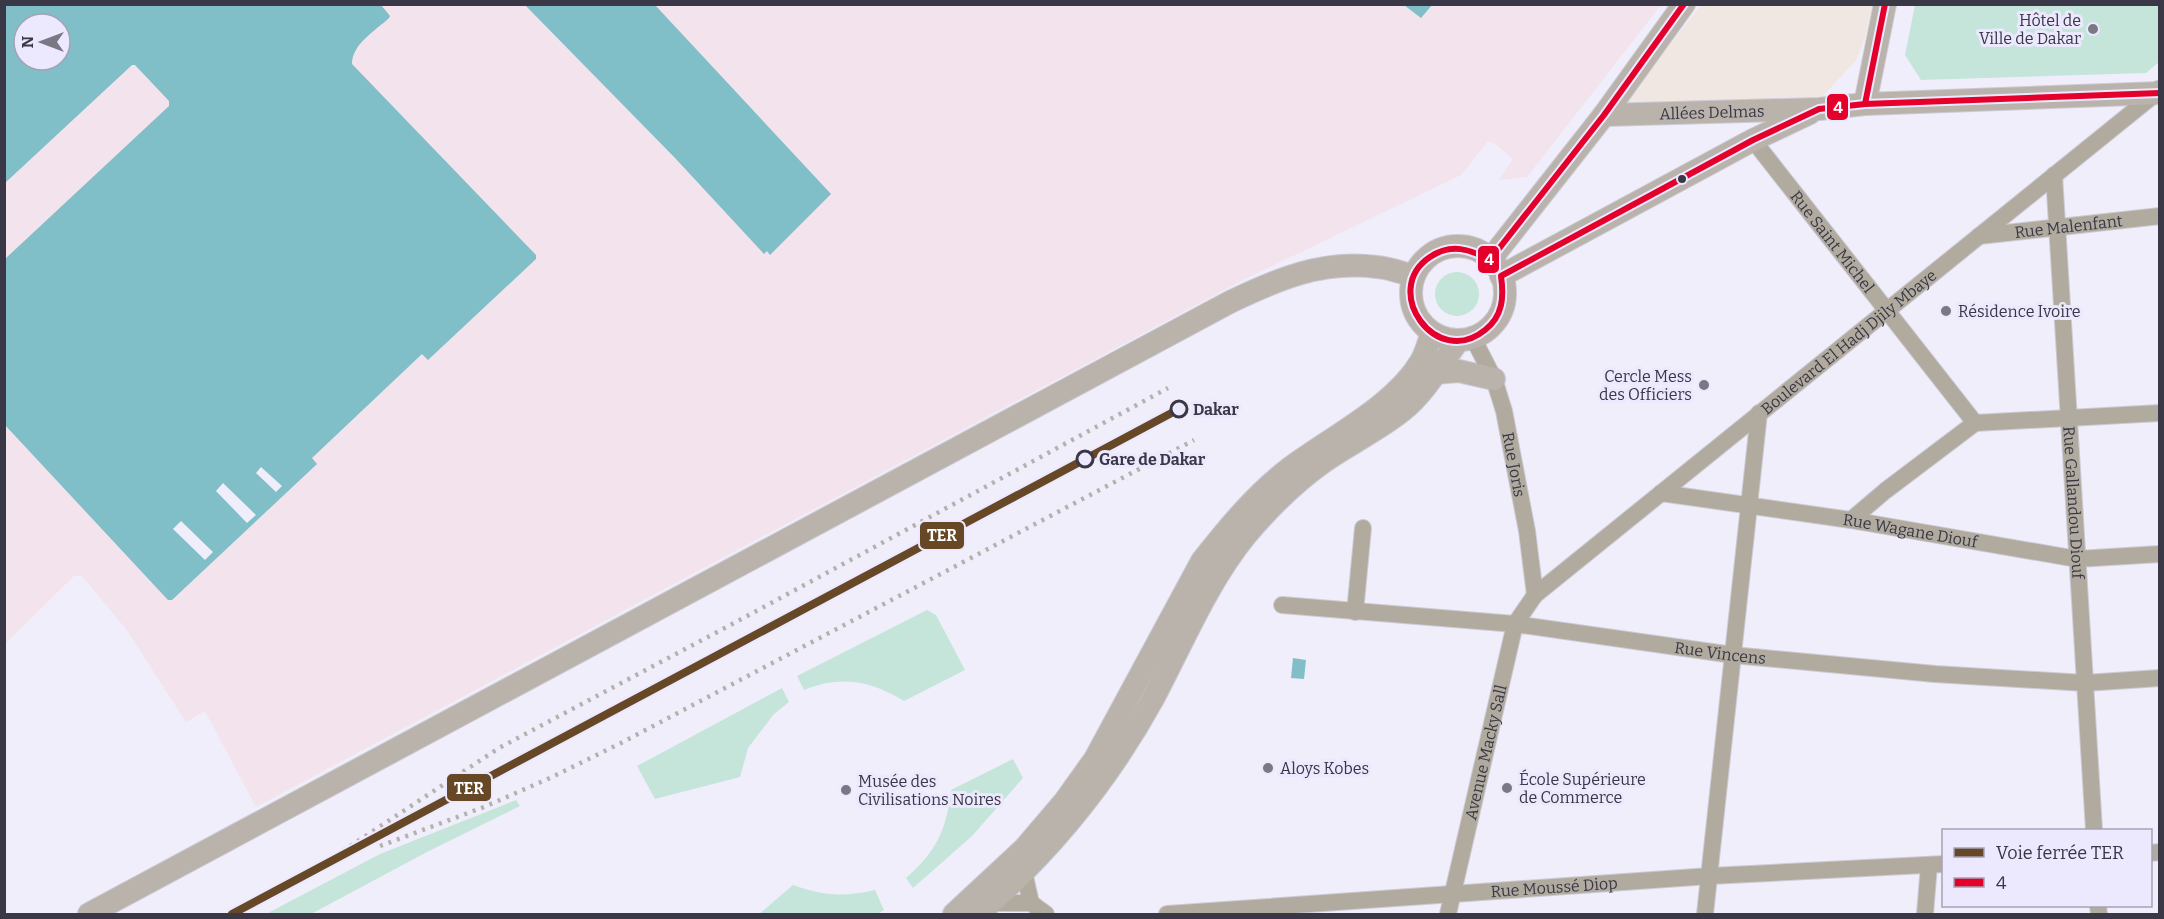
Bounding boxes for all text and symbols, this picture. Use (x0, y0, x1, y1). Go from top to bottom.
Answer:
place label: Hôtel de Ville de Dakar (1979, 11, 2081, 48)
north arrow (12, 12, 72, 72)
marker: Hôtel de Ville de Dakar (2086, 22, 2100, 36)
text: N (18, 36, 37, 48)
line badge: 4 (1826, 93, 1849, 121)
text: 4 (1833, 98, 1843, 117)
street label: Allées Delmas (1659, 101, 1765, 123)
unlabelled marker (1676, 173, 1688, 185)
street label: Rue Saint Michel (1787, 187, 1879, 297)
street label: Rue Malenfant (2013, 211, 2124, 242)
line badge: 4 (1477, 245, 1500, 274)
text: 4 (1484, 250, 1494, 269)
street label: Boulevard El Hadj Djily Mbaye (1757, 265, 1940, 418)
place label: Résidence Ivoire (1958, 302, 2080, 321)
marker: Résidence Ivoire (1939, 304, 1953, 318)
place label: Cercle Mess des Officiers (1599, 367, 1692, 404)
marker: Cercle Mess des Officiers (1697, 378, 1711, 392)
marker: Dakar (1170, 400, 1188, 418)
place label: Dakar (1193, 400, 1239, 419)
street label: Rue Gallandou Diouf (2060, 425, 2088, 581)
street label: Rue Joris (1499, 430, 1530, 499)
marker: Gare de Dakar (1076, 450, 1094, 468)
place label: Gare de Dakar (1099, 450, 1206, 469)
street label: Rue Wagane Diouf (1842, 509, 1980, 551)
line badge: TER (919, 521, 965, 550)
text: TER (927, 526, 957, 545)
street label: Rue Vincens (1673, 637, 1767, 668)
street label: Avenue Macky Sall (1461, 682, 1510, 822)
place label: Aloys Kobes (1280, 759, 1369, 778)
marker: Aloys Kobes (1261, 761, 1275, 775)
place label: École Supérieure de Commerce (1519, 769, 1646, 807)
place label: Musée des Civilisations Noires (858, 772, 1001, 809)
line badge: TER (446, 773, 492, 802)
text: TER (454, 779, 484, 798)
marker: École Supérieure de Commerce (1500, 781, 1514, 795)
marker: Musée des Civilisations Noires (839, 783, 853, 797)
legend (1942, 829, 2152, 907)
text: Voie ferrée TER (1996, 842, 2124, 864)
text: 4 (1996, 872, 2007, 894)
street label: Rue Moussé Diop (1490, 873, 1618, 901)

